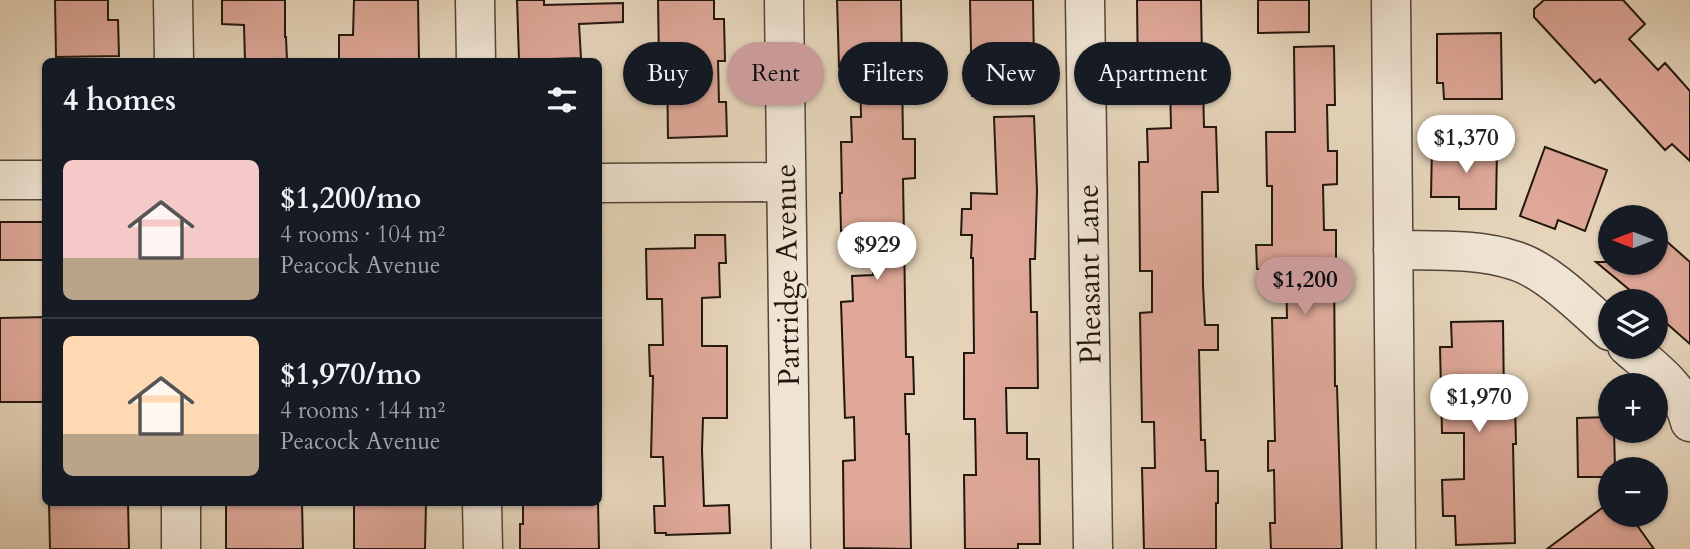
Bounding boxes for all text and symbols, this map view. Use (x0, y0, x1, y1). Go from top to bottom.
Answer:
chip: Buy (623, 42, 713, 105)
chip: Rent (727, 42, 824, 105)
chip: Filters (838, 42, 948, 105)
chip: New (962, 42, 1060, 105)
chip: Apartment (1074, 42, 1231, 105)
text: 4 homes (63, 80, 176, 121)
icon: filters (543, 81, 581, 119)
pin: $1,370 (1409, 116, 1523, 175)
text: $1,370 (1433, 122, 1499, 153)
street label: Partridge Avenue (765, 164, 810, 386)
text: $1,200/mo (280, 178, 421, 219)
street label: Pheasant Lane (1067, 184, 1112, 364)
icon: home (119, 188, 203, 272)
north arrow (1598, 205, 1668, 275)
map controls (1598, 205, 1668, 527)
text: 4 rooms · 104 m² (280, 219, 445, 250)
pin: $929 (836, 222, 918, 282)
text: $929 (853, 229, 901, 260)
text: Peacock Avenue (280, 250, 440, 281)
pin: $1,200 (1248, 258, 1362, 317)
text: $1,200 (1272, 264, 1338, 295)
button: layers (1598, 289, 1668, 359)
text: $1,970/mo (280, 354, 421, 395)
icon: home (119, 364, 203, 448)
button: + (1598, 373, 1668, 443)
pin: $1,970 (1422, 374, 1536, 434)
text: $1,970 (1446, 381, 1512, 412)
text: 4 rooms · 144 m² (280, 395, 445, 426)
text: Peacock Avenue (280, 426, 440, 457)
button: − (1598, 457, 1668, 527)

